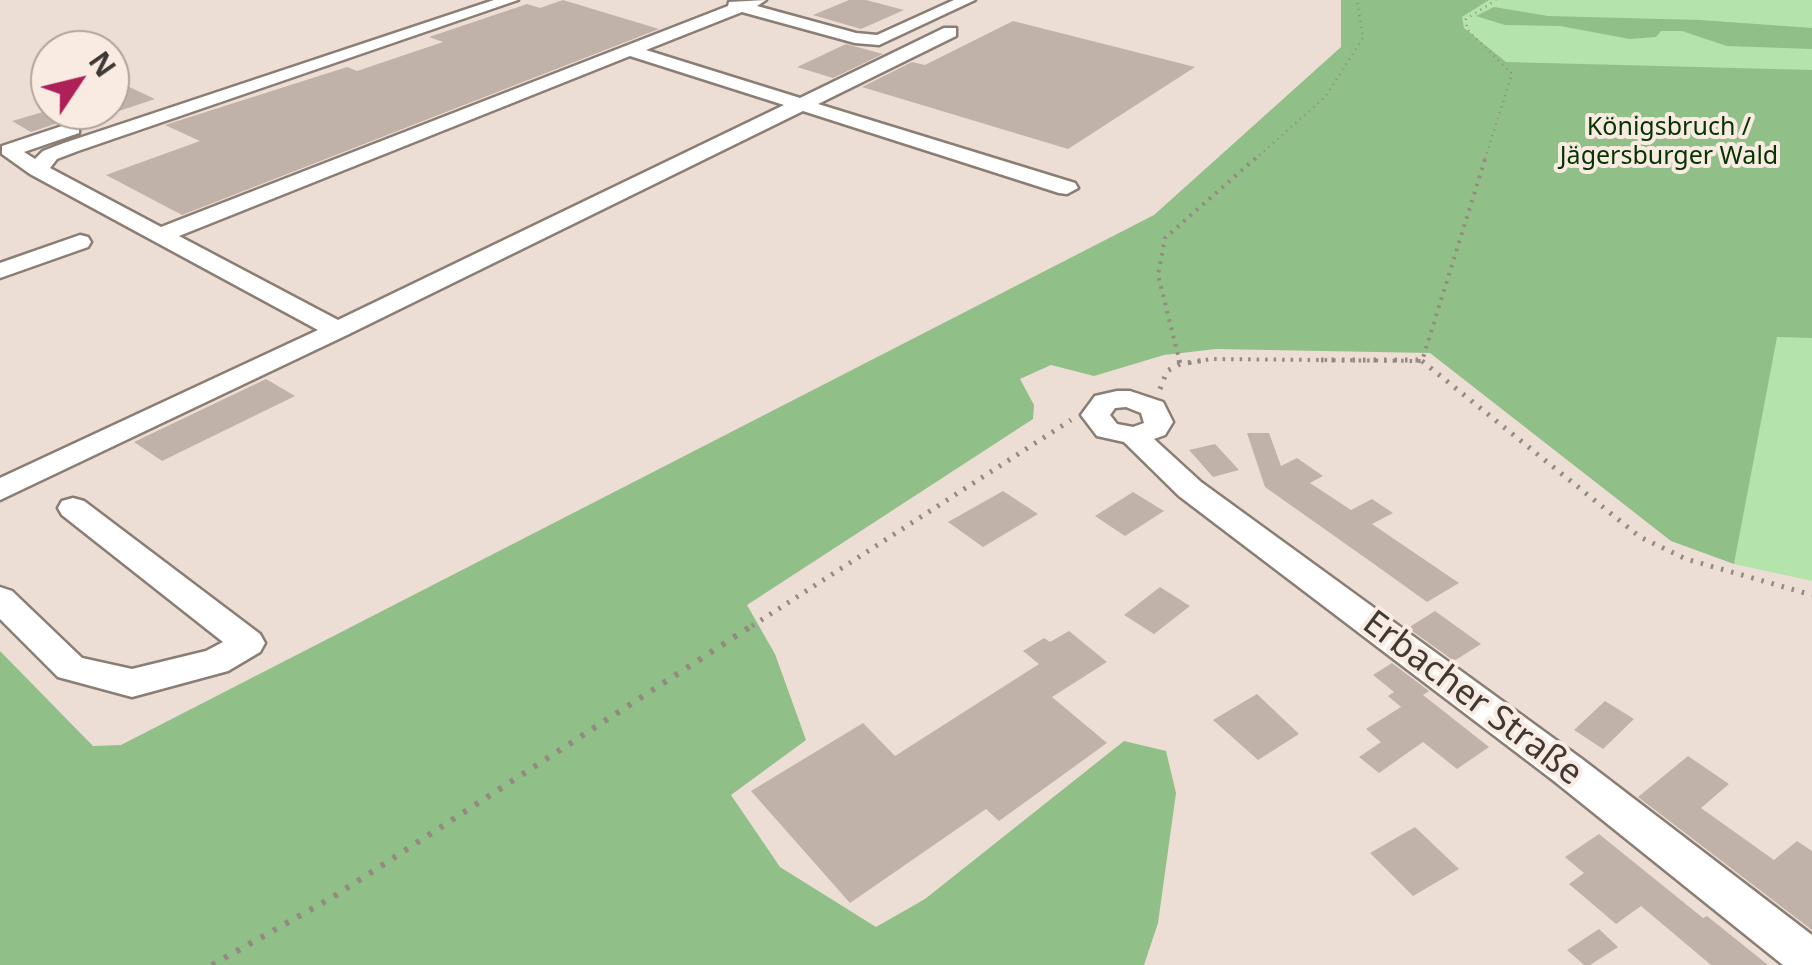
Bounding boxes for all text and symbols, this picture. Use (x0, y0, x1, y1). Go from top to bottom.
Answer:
north arrow (30, 30, 130, 130)
text: N (81, 44, 125, 84)
park label: Königsbruch / Jägersburger Wald (1560, 113, 1778, 172)
street label: Erbacher Straße (1354, 603, 1590, 795)

